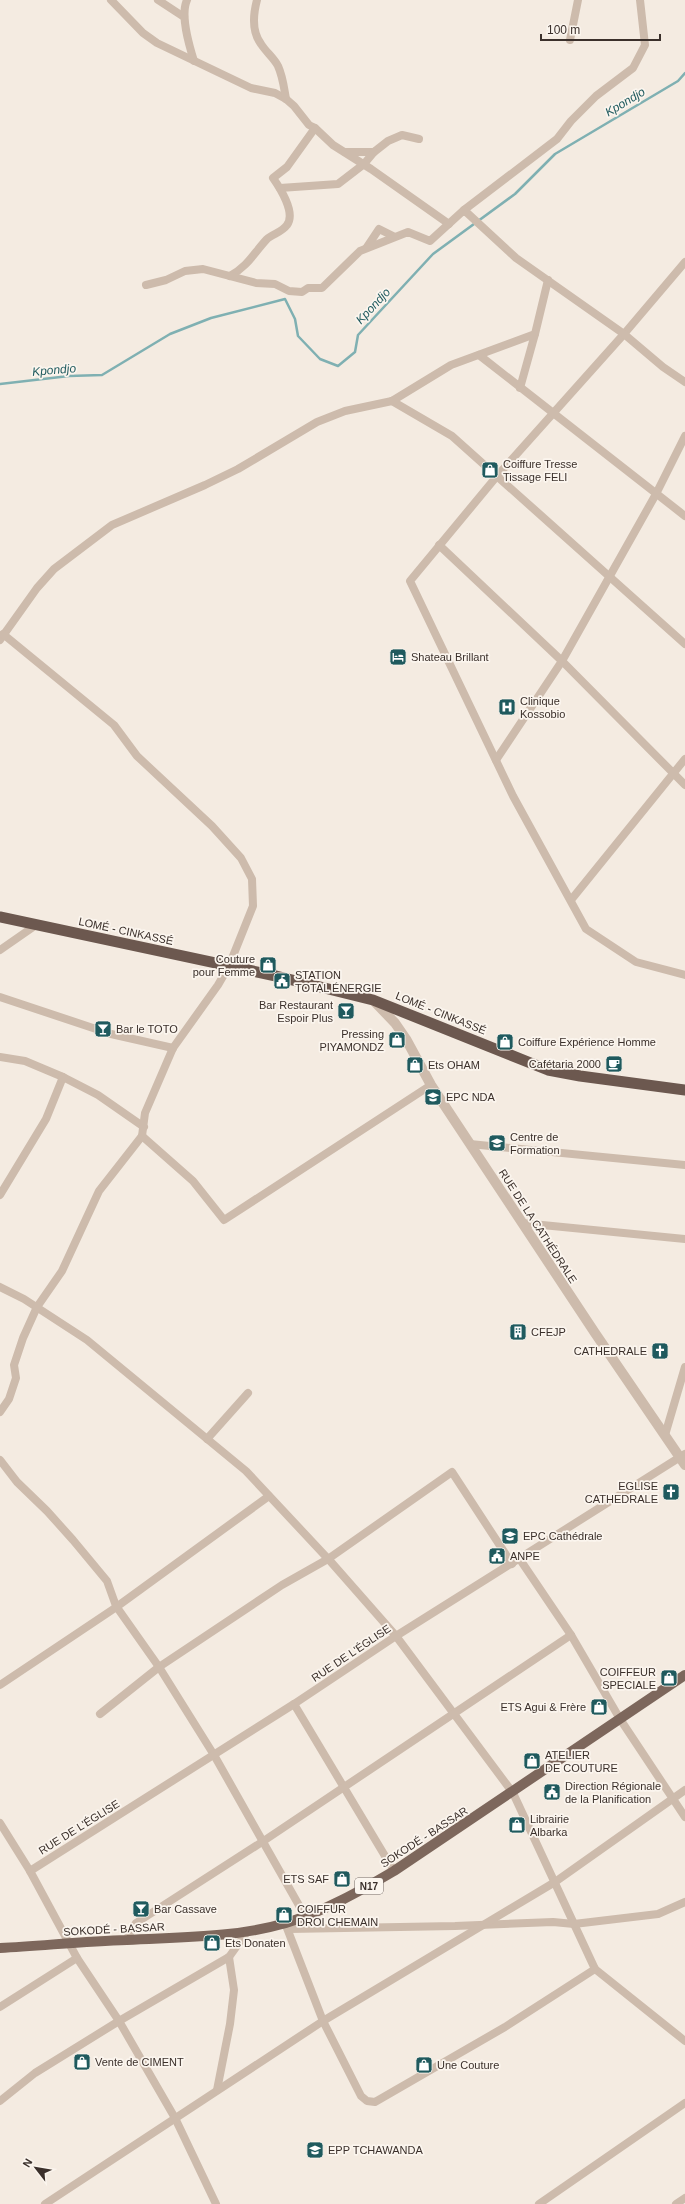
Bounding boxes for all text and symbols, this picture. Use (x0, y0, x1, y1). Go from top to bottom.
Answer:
scale bar (541, 16, 660, 42)
text: 100 m (547, 23, 580, 37)
water label: Kpondjo (603, 84, 648, 119)
water label: Kpondjo (353, 285, 393, 327)
water label: Kpondjo (31, 361, 77, 379)
place label: Coiffure Tresse Tissage FELI (503, 458, 577, 483)
shop icon: Coiffure Tresse Tissage FELI (480, 460, 500, 480)
hotel icon: Shateau Brillant (388, 647, 408, 667)
place label: Shateau Brillant (411, 651, 489, 663)
place label: Clinique Kossobio (520, 695, 565, 720)
hospital icon: Clinique Kossobio (497, 697, 517, 717)
street label: LOMÉ - CINKASSÉ (78, 915, 174, 947)
place label: Couture pour Femme (193, 953, 255, 978)
shop icon: Couture pour Femme (258, 955, 278, 975)
place label: STATION TOTAL ÉNERGIE (295, 969, 382, 994)
public building icon: STATION TOTAL ÉNERGIE (272, 971, 292, 991)
street label: LOMÉ - CINKASSÉ (394, 989, 488, 1037)
place label: Bar Restaurant Espoir Plus (259, 999, 333, 1024)
bar icon: Bar Restaurant Espoir Plus (336, 1001, 356, 1021)
bar icon: Bar le TOTO (93, 1019, 113, 1039)
place label: Bar le TOTO (116, 1023, 178, 1035)
place label: Pressing PIYAMONDZ (319, 1028, 384, 1053)
shop icon: Pressing PIYAMONDZ (387, 1030, 407, 1050)
shop icon: Coiffure Expérience Homme (495, 1032, 515, 1052)
place label: Coiffure Expérience Homme (518, 1036, 656, 1048)
cafe icon: Cafétaria 2000 (604, 1054, 624, 1074)
shop icon: Ets OHAM (405, 1055, 425, 1075)
place label: Cafétaria 2000 (529, 1058, 601, 1070)
place label: Ets OHAM (428, 1059, 480, 1071)
school or university icon: EPC NDA (423, 1087, 443, 1107)
place label: EPC NDA (446, 1091, 496, 1103)
place label: Centre de Formation (510, 1131, 560, 1156)
school or university icon: Centre de Formation (487, 1133, 507, 1153)
street label: RUE DE LA CATHÉDRALE (497, 1167, 579, 1285)
building icon: CFEJP (508, 1322, 528, 1342)
place label: CFEJP (531, 1326, 566, 1338)
church icon: CATHEDRALE (650, 1341, 670, 1361)
place label: CATHEDRALE (574, 1345, 647, 1357)
place label: EGLISE CATHEDRALE (585, 1480, 658, 1505)
church icon: EGLISE CATHEDRALE (661, 1482, 681, 1502)
school or university icon: EPC Cathédrale (500, 1526, 520, 1546)
place label: EPC Cathédrale (523, 1530, 603, 1542)
public building icon: ANPE (487, 1546, 507, 1566)
place label: ANPE (510, 1550, 540, 1562)
street label: RUE DE L'ÉGLISE (309, 1622, 393, 1684)
place label: COIFFEUR SPECIALE (600, 1666, 656, 1691)
shop icon: COIFFEUR SPECIALE (659, 1668, 679, 1688)
shop icon: ETS Agui & Frère (589, 1697, 609, 1717)
place label: ETS Agui & Frère (500, 1701, 586, 1713)
place label: ATELIER DE COUTURE (545, 1749, 618, 1774)
shop icon: ATELIER DE COUTURE (522, 1751, 542, 1771)
place label: Direction Régionale de la Planification (565, 1780, 661, 1805)
public building icon: Direction Régionale de la Planification (542, 1782, 562, 1802)
street label: RUE DE L'ÉGLISE (37, 1797, 121, 1857)
street label: SOKODÉ - BASSAR (378, 1804, 470, 1870)
place label: Librairie Albarka (530, 1813, 569, 1838)
shop icon: Librairie Albarka (507, 1815, 527, 1835)
shop icon: ETS SAF (332, 1869, 352, 1889)
place label: ETS SAF (283, 1873, 329, 1885)
road number: N17 (355, 1878, 383, 1894)
bar icon: Bar Cassave (131, 1899, 151, 1919)
place label: Bar Cassave (154, 1903, 217, 1915)
place label: COIFFUR DROI CHEMAIN (297, 1903, 378, 1928)
shop icon: COIFFUR DROI CHEMAIN (274, 1905, 294, 1925)
street label: SOKODÉ - BASSAR (63, 1920, 165, 1938)
shop icon: Ets Donaten (202, 1933, 222, 1953)
place label: Ets Donaten (225, 1937, 286, 1949)
shop icon: Vente de CIMENT (72, 2052, 92, 2072)
shop icon: Une Couture (414, 2055, 434, 2075)
place label: Vente de CIMENT (95, 2056, 184, 2068)
place label: Une Couture (437, 2059, 499, 2071)
school or university icon: EPP TCHAWANDA (305, 2140, 325, 2160)
place label: EPP TCHAWANDA (328, 2144, 423, 2156)
north arrow (16, 2148, 56, 2188)
text: N (20, 2156, 35, 2169)

